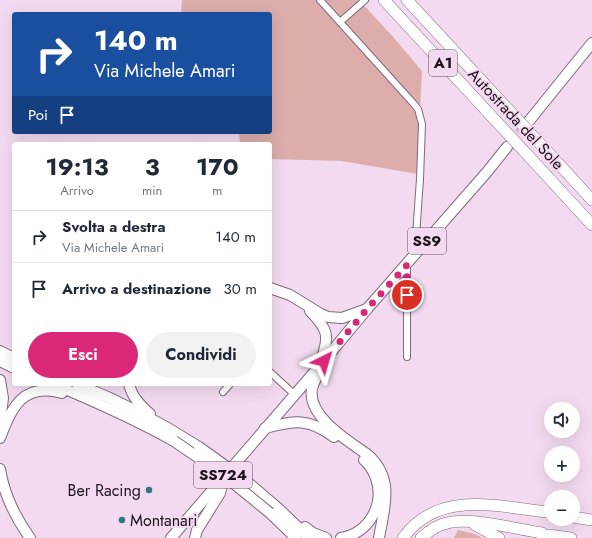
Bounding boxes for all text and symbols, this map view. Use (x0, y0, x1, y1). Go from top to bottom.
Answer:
text: 140 m (94, 20, 178, 61)
icon: right (28, 28, 80, 80)
road number: A1 (429, 50, 457, 76)
text: Via Michele Amari (94, 58, 235, 84)
street label: Autostrada del Sole (463, 63, 569, 175)
text: Poi (28, 104, 48, 126)
icon: arrive (56, 104, 78, 126)
text: 19:13 (45, 149, 109, 184)
text: 3 (145, 149, 160, 184)
text: 170 (196, 149, 239, 184)
text: Arrivo (60, 181, 94, 200)
text: min (142, 181, 162, 200)
text: m (212, 181, 222, 200)
text: Svolta a destra (62, 216, 166, 238)
icon: right (28, 226, 50, 248)
text: 140 m (215, 226, 256, 248)
road number: SS9 (408, 228, 446, 254)
text: Via Michele Amari (62, 238, 164, 257)
icon: arrive (28, 278, 50, 300)
text: Arrivo a destinazione (62, 278, 211, 300)
text: 30 m (223, 278, 257, 300)
pin (390, 278, 424, 312)
icon: arrive (396, 284, 418, 306)
button: Esci (28, 332, 138, 378)
button: Condividi (146, 332, 256, 378)
position arrow (303, 340, 345, 382)
map controls (544, 402, 580, 526)
button: sound (544, 402, 580, 438)
button: + (544, 446, 580, 482)
road number: SS724 (194, 462, 252, 488)
place label: Ber Racing (68, 479, 141, 502)
marker: Ber Racing (144, 485, 154, 495)
button: − (544, 490, 580, 526)
place label: Montanari (130, 509, 197, 532)
marker: Montanari (117, 515, 127, 525)

